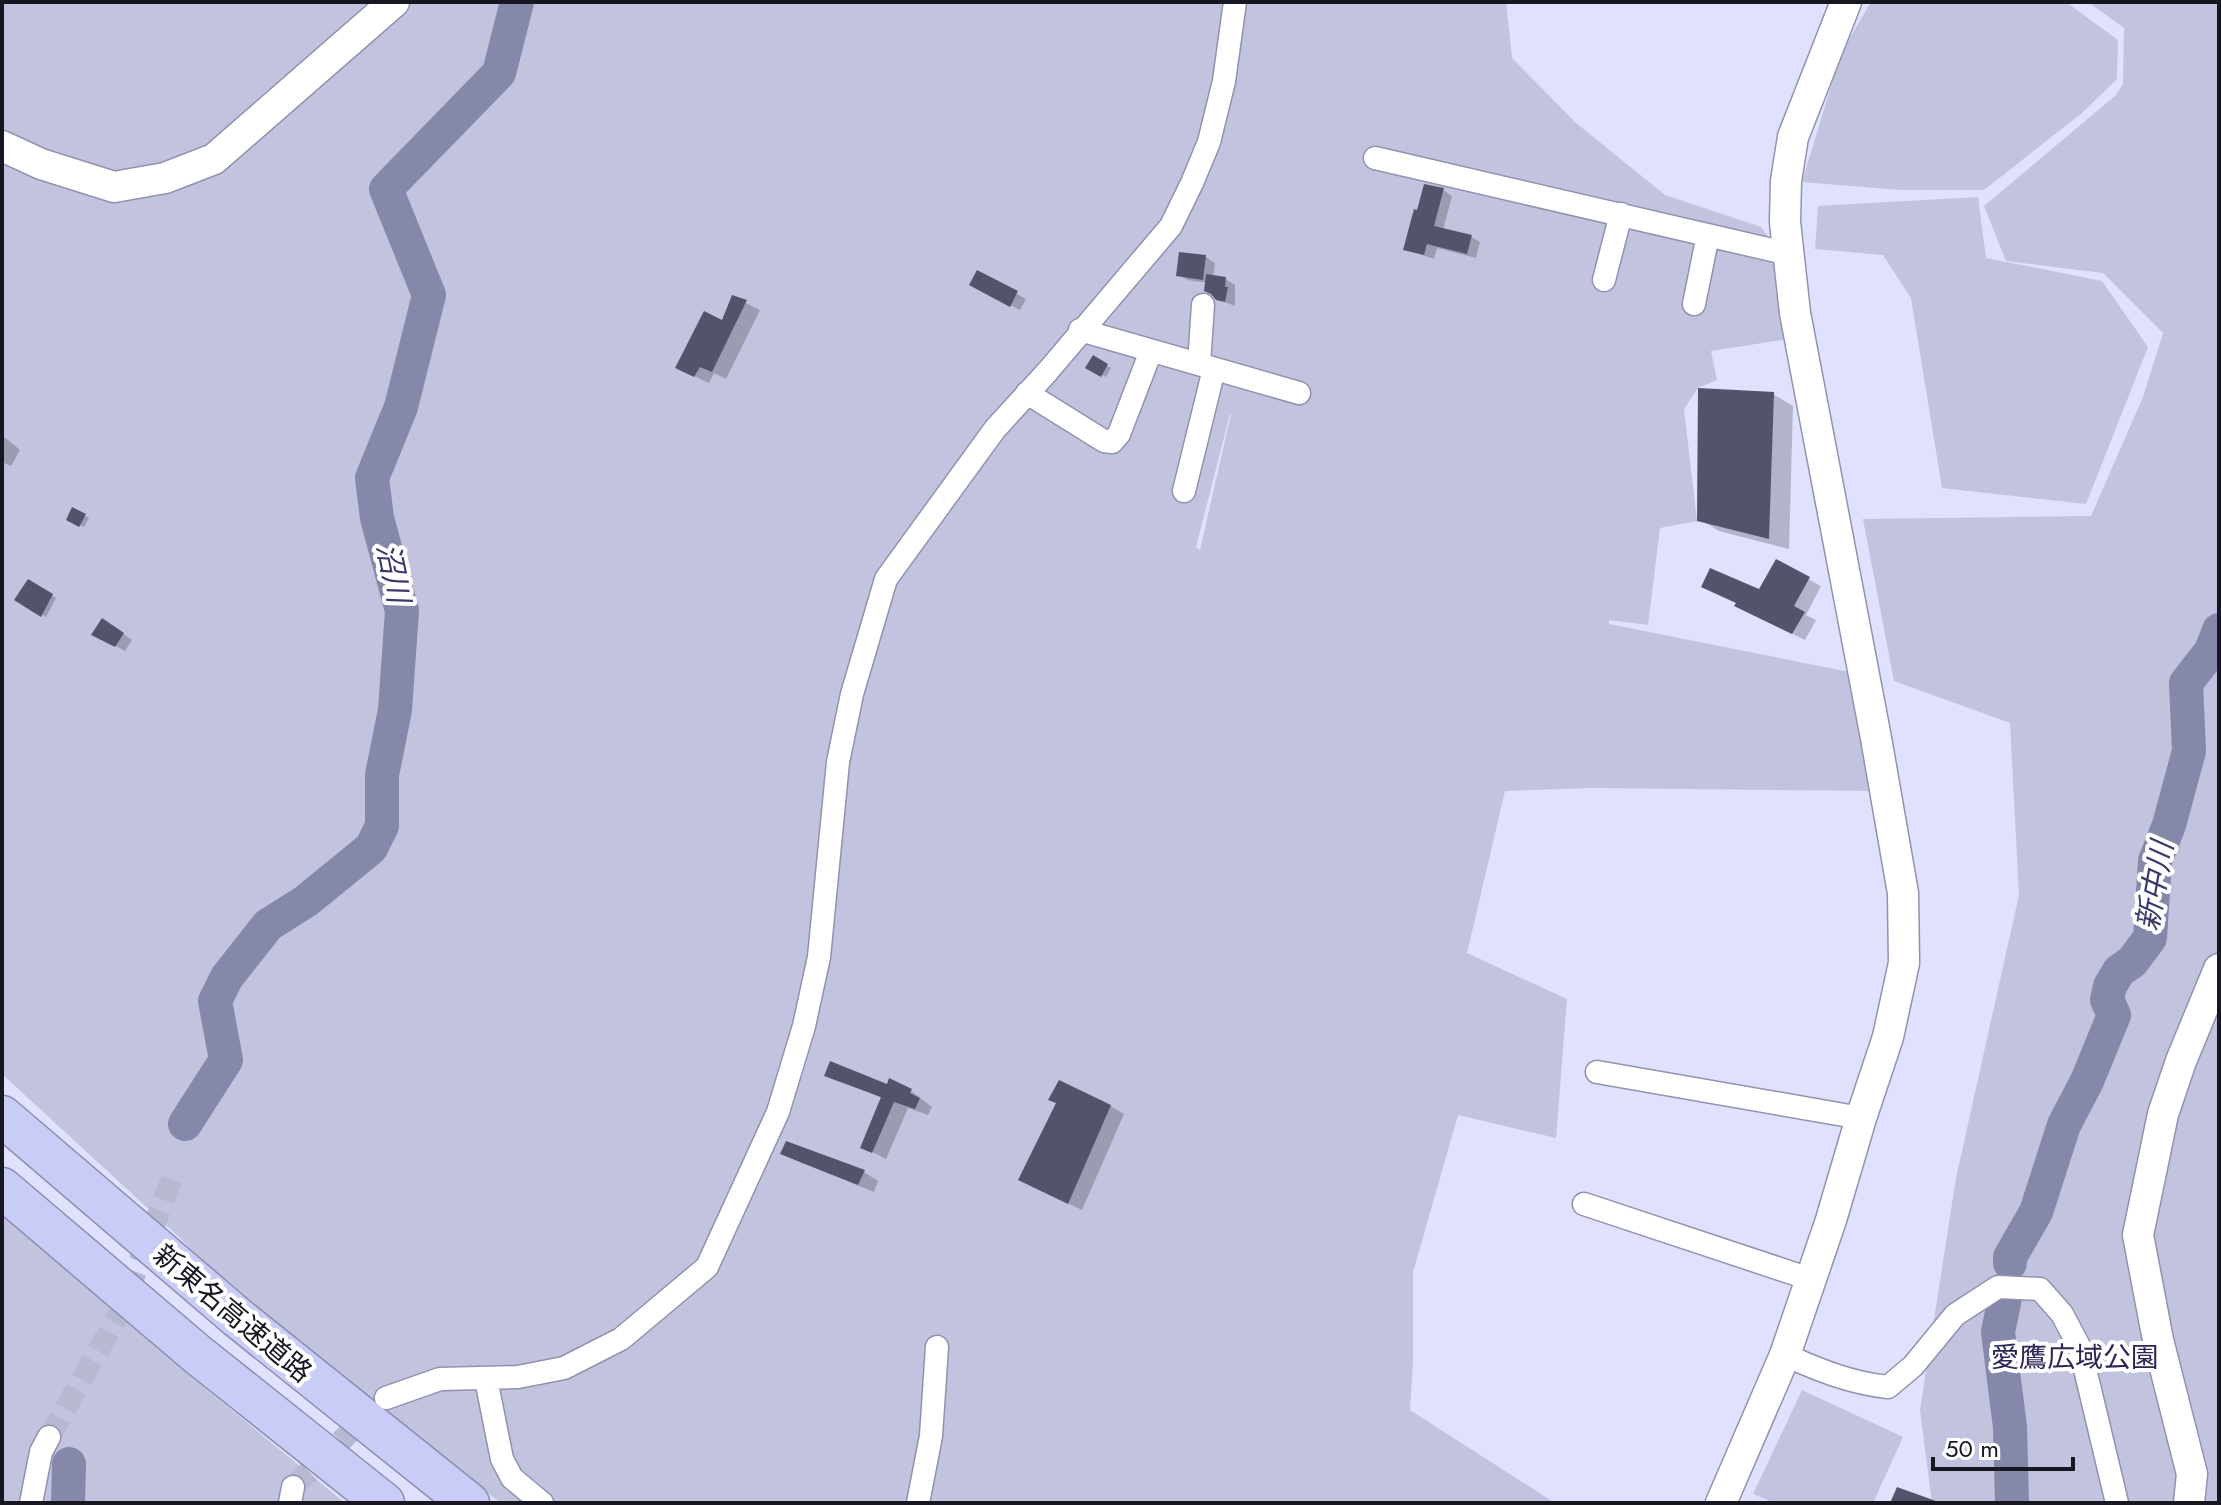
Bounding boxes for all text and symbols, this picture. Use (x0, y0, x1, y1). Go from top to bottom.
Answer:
water label: 沼川 (366, 539, 421, 610)
water label: 新中川 (2126, 835, 2184, 934)
street label: 新東名高速道路 (144, 1235, 321, 1392)
park label: 愛鷹広域公園 (1991, 1337, 2159, 1378)
scale bar (1933, 1421, 2073, 1471)
text: 50 m (1945, 1431, 1999, 1466)

